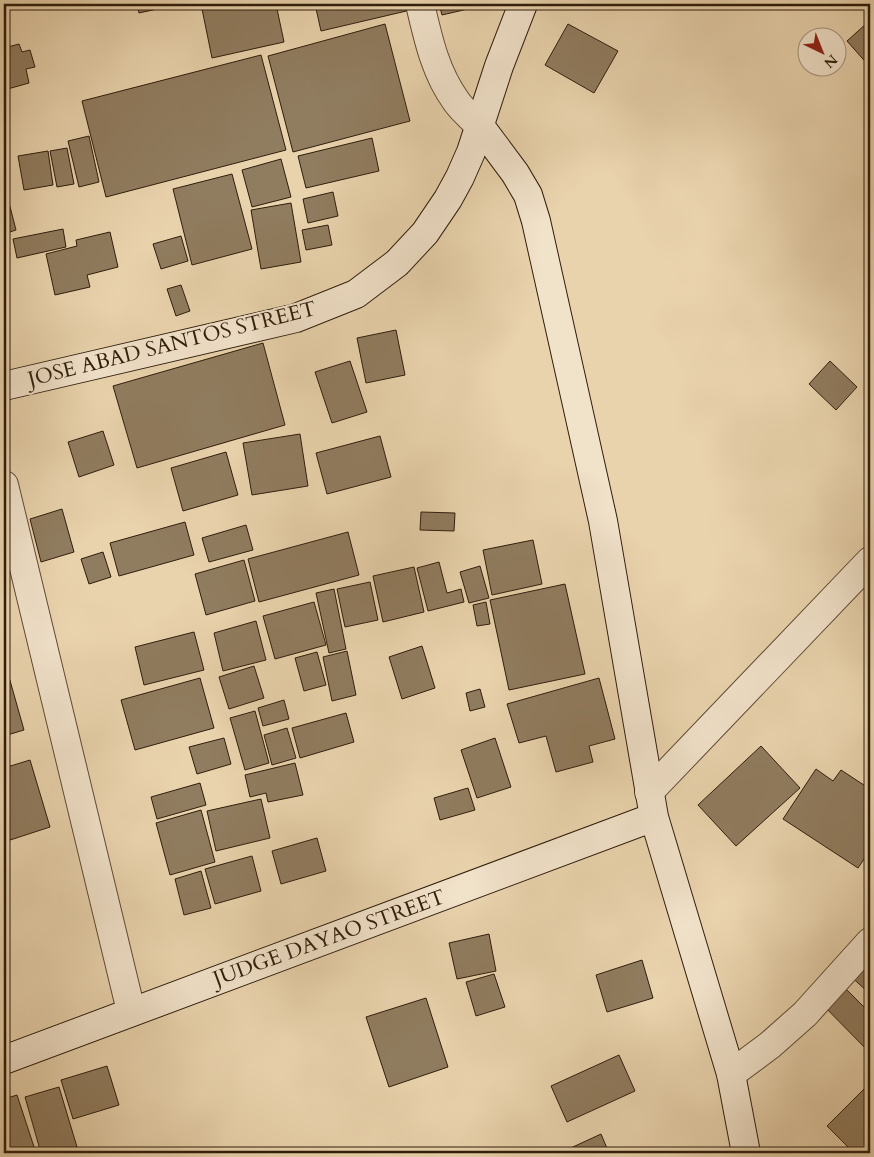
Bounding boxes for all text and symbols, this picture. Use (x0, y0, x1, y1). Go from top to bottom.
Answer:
north arrow (796, 28, 846, 78)
text: N (820, 50, 841, 72)
street label: JOSE ABAD SANTOS STREET (22, 294, 319, 395)
street label: JUDGE DAYAO STREET (206, 883, 449, 995)

